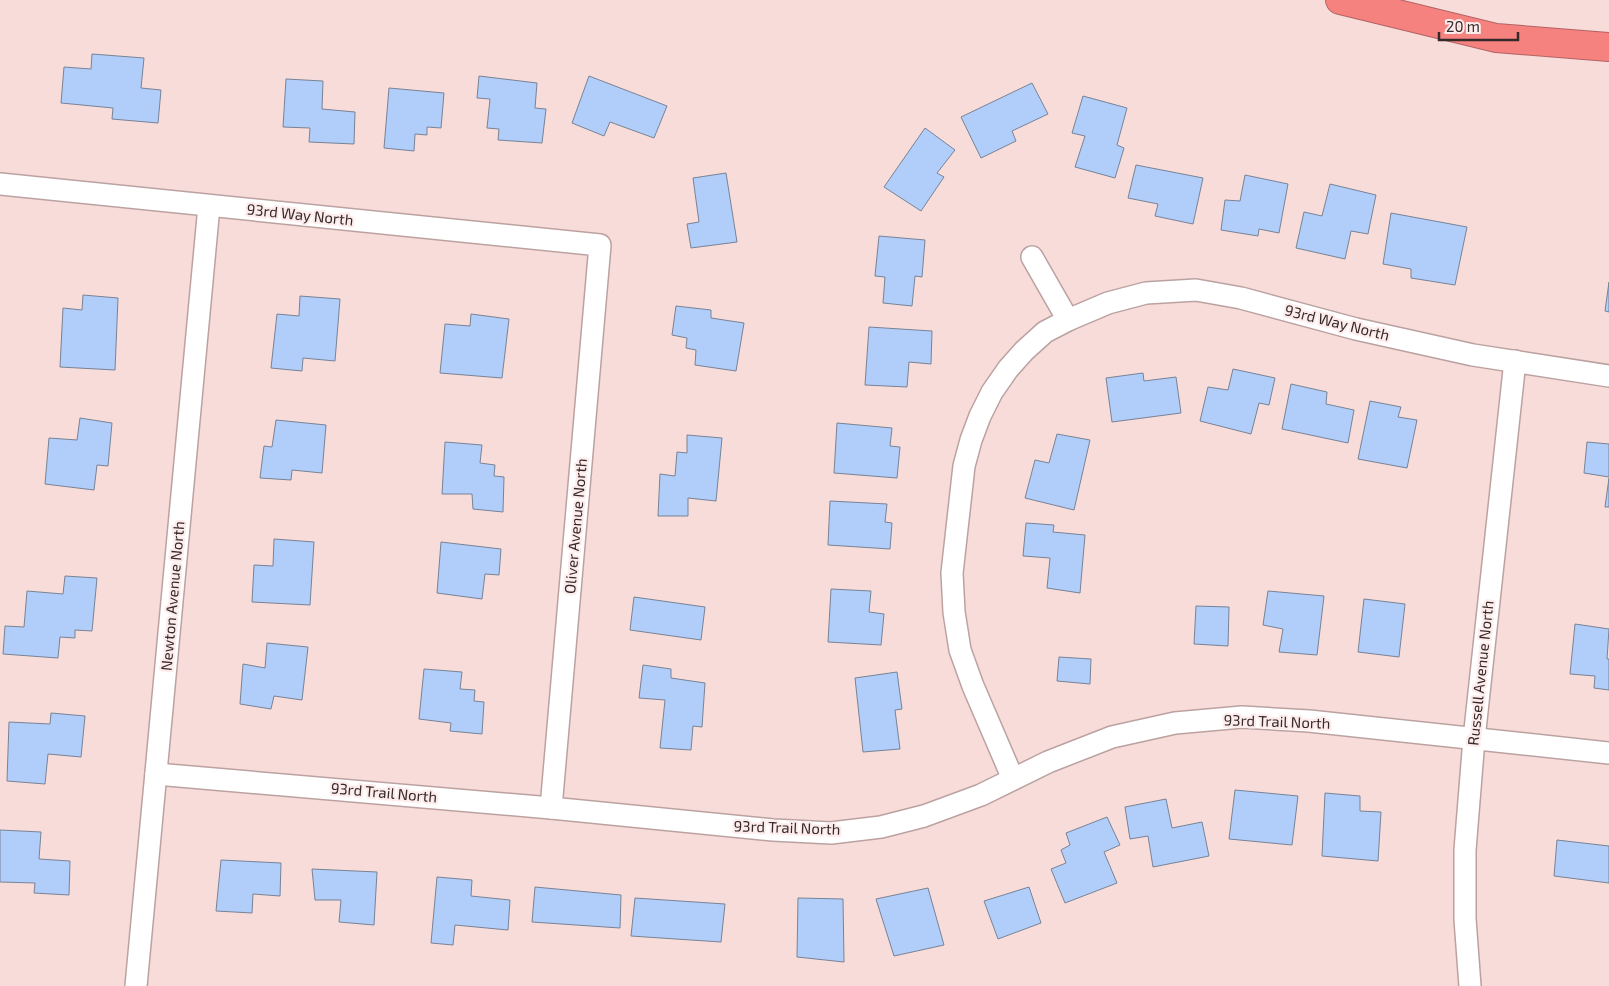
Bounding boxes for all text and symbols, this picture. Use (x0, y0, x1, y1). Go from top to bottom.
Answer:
scale bar (1439, 10, 1518, 42)
text: 20 m (1446, 17, 1480, 35)
street label: 93rd Way North (246, 199, 354, 229)
street label: 93rd Way North (1283, 300, 1391, 344)
street label: Oliver Avenue North (560, 457, 590, 594)
street label: Newton Avenue North (156, 520, 188, 671)
street label: Russell Avenue North (1463, 599, 1497, 746)
street label: 93rd Trail North (1223, 710, 1331, 732)
street label: 93rd Trail North (330, 778, 438, 806)
street label: 93rd Trail North (733, 816, 841, 838)

